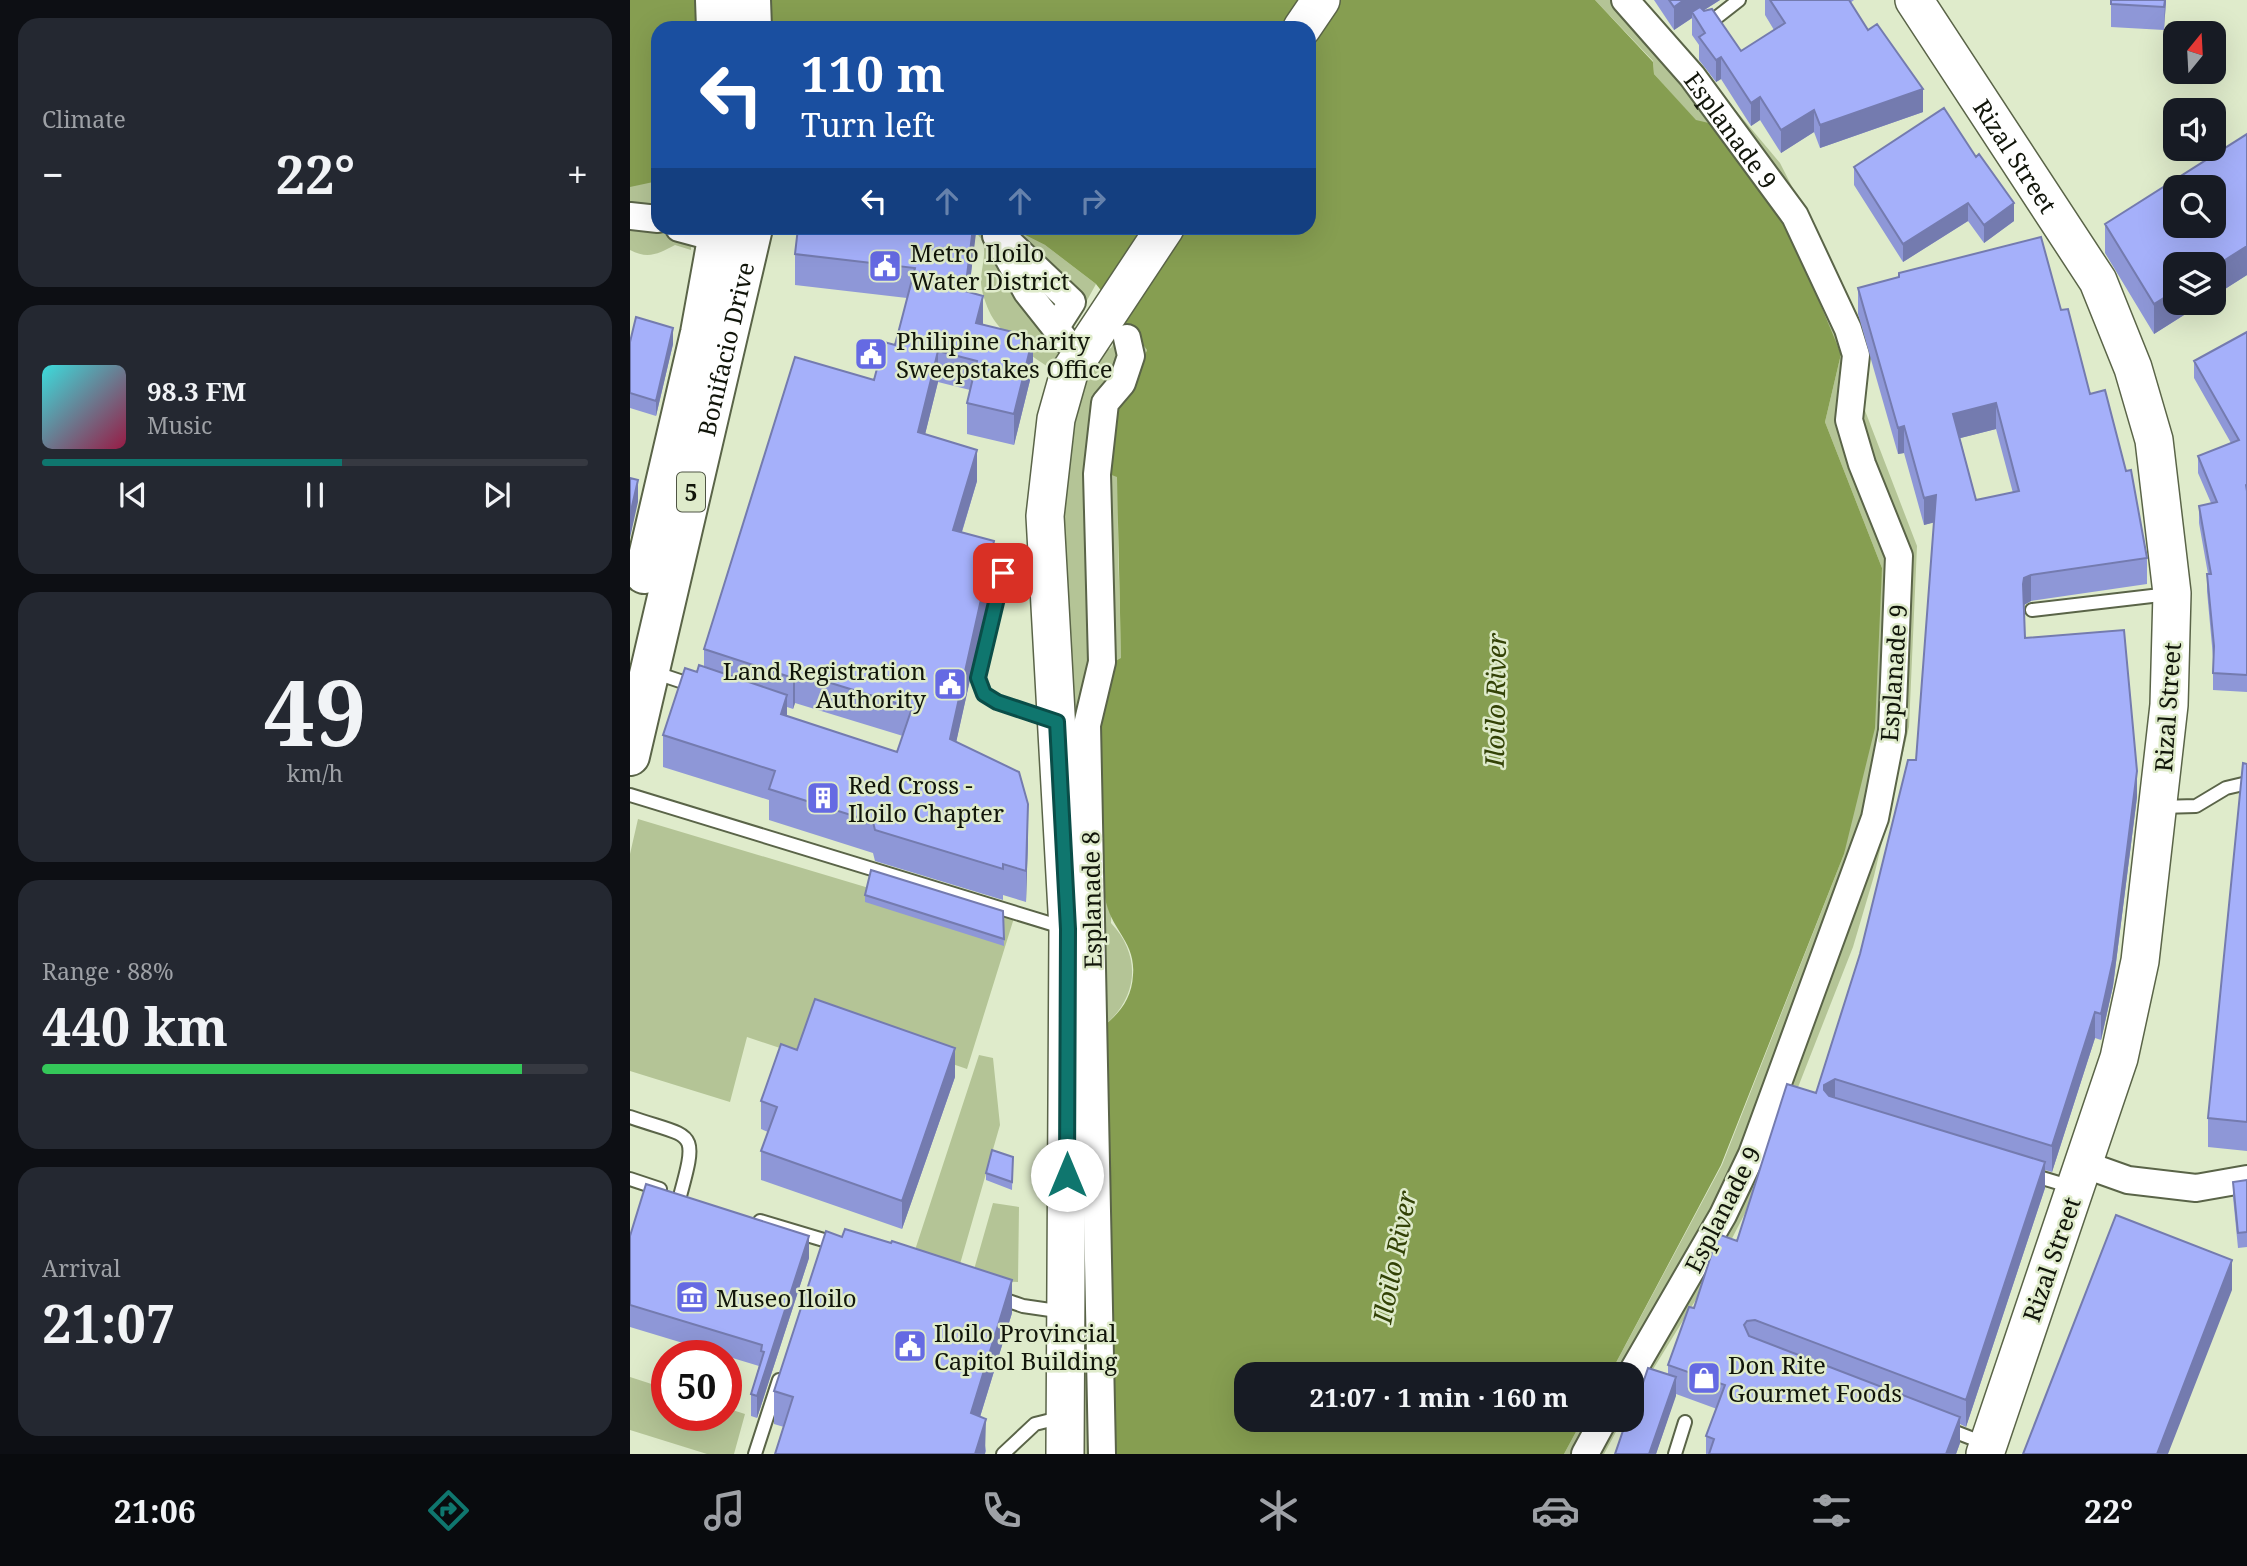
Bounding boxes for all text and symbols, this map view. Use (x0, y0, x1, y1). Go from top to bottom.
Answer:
north arrow (2163, 21, 2226, 84)
map controls (2163, 21, 2226, 315)
text: 110 m (801, 40, 945, 106)
icon: left (686, 49, 777, 140)
street label: Esplanade 9 (1677, 64, 1786, 195)
street label: Rizal Street (1967, 92, 2065, 219)
button: sound (2163, 98, 2226, 161)
text: Climate (42, 103, 126, 135)
text: Turn left (801, 103, 935, 146)
text: 22° (276, 138, 355, 209)
text: − (42, 148, 64, 200)
text: + (567, 148, 588, 200)
button: search (2163, 175, 2226, 238)
icon: left (855, 182, 893, 220)
icon: ahead (928, 182, 966, 220)
icon: ahead (1001, 182, 1039, 220)
icon: right (1074, 182, 1112, 220)
place label: Metro Iloilo Water District (910, 236, 1069, 297)
public building icon: Metro Iloilo Water District (866, 247, 904, 285)
button: layers (2163, 252, 2226, 315)
street label: Bonifacio Drive (689, 259, 761, 439)
place label: Philipine Charity Sweepstakes Office (896, 324, 1113, 385)
public building icon: Philipine Charity Sweepstakes Office (852, 335, 890, 373)
text: 98.3 FM (147, 373, 246, 409)
text: Music (147, 409, 212, 441)
road number: 5 (677, 472, 705, 512)
icon: previous (114, 476, 152, 514)
icon: pause (296, 476, 334, 514)
icon: next (478, 476, 516, 514)
pin (973, 543, 1033, 603)
icon: arrive (984, 554, 1022, 592)
street label: Esplanade 9 (1872, 603, 1914, 743)
water label: Iloilo River (1476, 632, 1514, 768)
street label: Rizal Street (2146, 641, 2188, 773)
text: 49 (264, 649, 366, 773)
place label: Land Registration Authority (723, 654, 926, 715)
public building icon: Land Registration Authority (931, 665, 969, 703)
text: km/h (287, 757, 343, 789)
place label: Red Cross - Iloilo Chapter (848, 768, 1004, 829)
building icon: Red Cross - Iloilo Chapter (804, 779, 842, 817)
street label: Esplanade 8 (1073, 831, 1109, 969)
text: Range · 88% (42, 955, 174, 987)
text: 440 km (42, 990, 228, 1061)
position arrow (1030, 1138, 1104, 1212)
street label: Esplanade 9 (1676, 1140, 1768, 1278)
water label: Iloilo River (1363, 1187, 1425, 1327)
street label: Rizal Street (2014, 1192, 2088, 1326)
text: Arrival (42, 1252, 121, 1284)
museum icon: Museo Iloilo (673, 1278, 711, 1316)
place label: Museo Iloilo (716, 1281, 857, 1314)
text: 21:07 (42, 1287, 175, 1358)
place label: Iloilo Provincial Capitol Building (934, 1316, 1118, 1377)
public building icon: Iloilo Provincial Capitol Building (891, 1327, 929, 1365)
speed limit sign: 50 (651, 1340, 742, 1431)
place label: Don Rite Gourmet Foods (1728, 1348, 1902, 1409)
shop icon: Don Rite Gourmet Foods (1685, 1359, 1723, 1397)
text: 21:07 · 1 min · 160 m (1309, 1379, 1569, 1415)
icon: directions (424, 1486, 473, 1535)
icon: music (700, 1486, 749, 1535)
icon: phone (977, 1486, 1026, 1535)
icon: climate (1254, 1486, 1303, 1535)
icon: car (1531, 1486, 1580, 1535)
icon: filters (1807, 1486, 1856, 1535)
text: 21:06 (114, 1489, 196, 1532)
text: 22° (2084, 1489, 2133, 1532)

